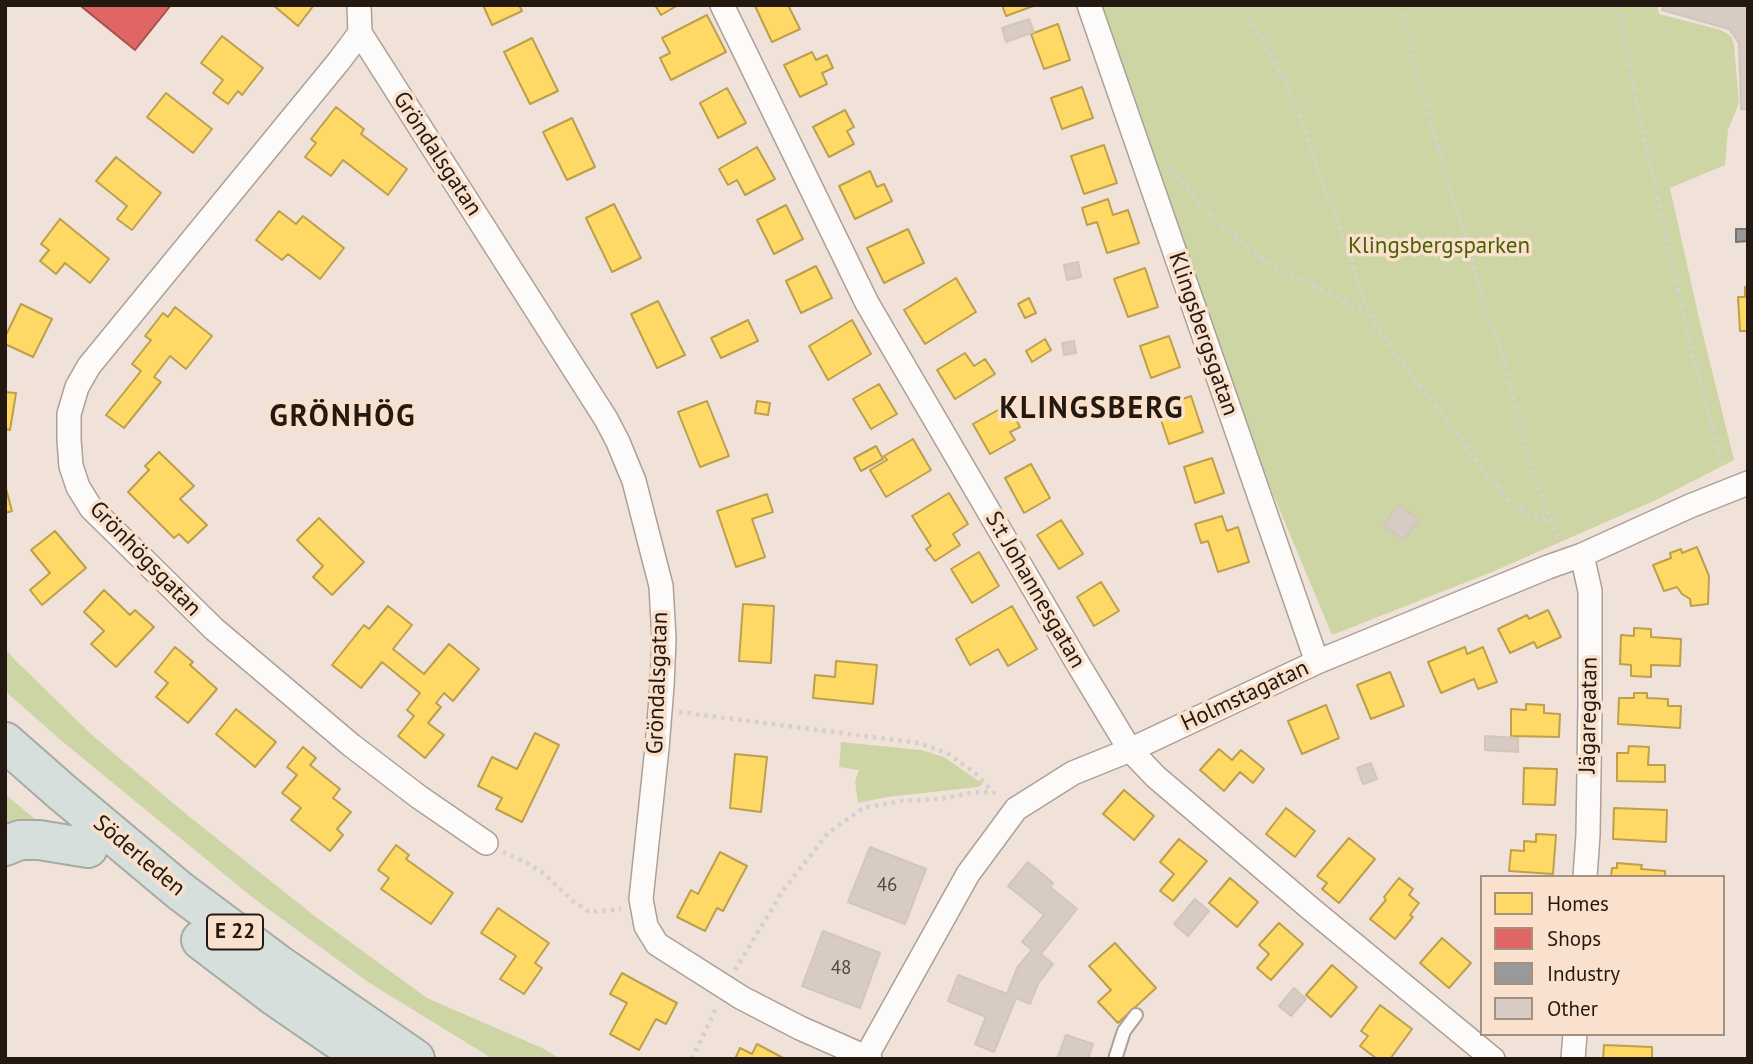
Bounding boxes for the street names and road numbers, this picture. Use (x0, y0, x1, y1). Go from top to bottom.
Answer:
street label: Gröndalsgatan (387, 87, 487, 221)
street label: Klingsbergsgatan (1162, 249, 1244, 419)
street label: Grönhögsgatan (83, 496, 207, 622)
street label: S:t Johannesgatan (979, 507, 1091, 673)
street label: Gröndalsgatan (642, 611, 674, 755)
street label: Holmstagatan (1177, 654, 1313, 738)
street label: Jägaregatan (1574, 656, 1604, 774)
street label: Söderleden (87, 810, 191, 902)
road number: E 22 (207, 914, 263, 950)

